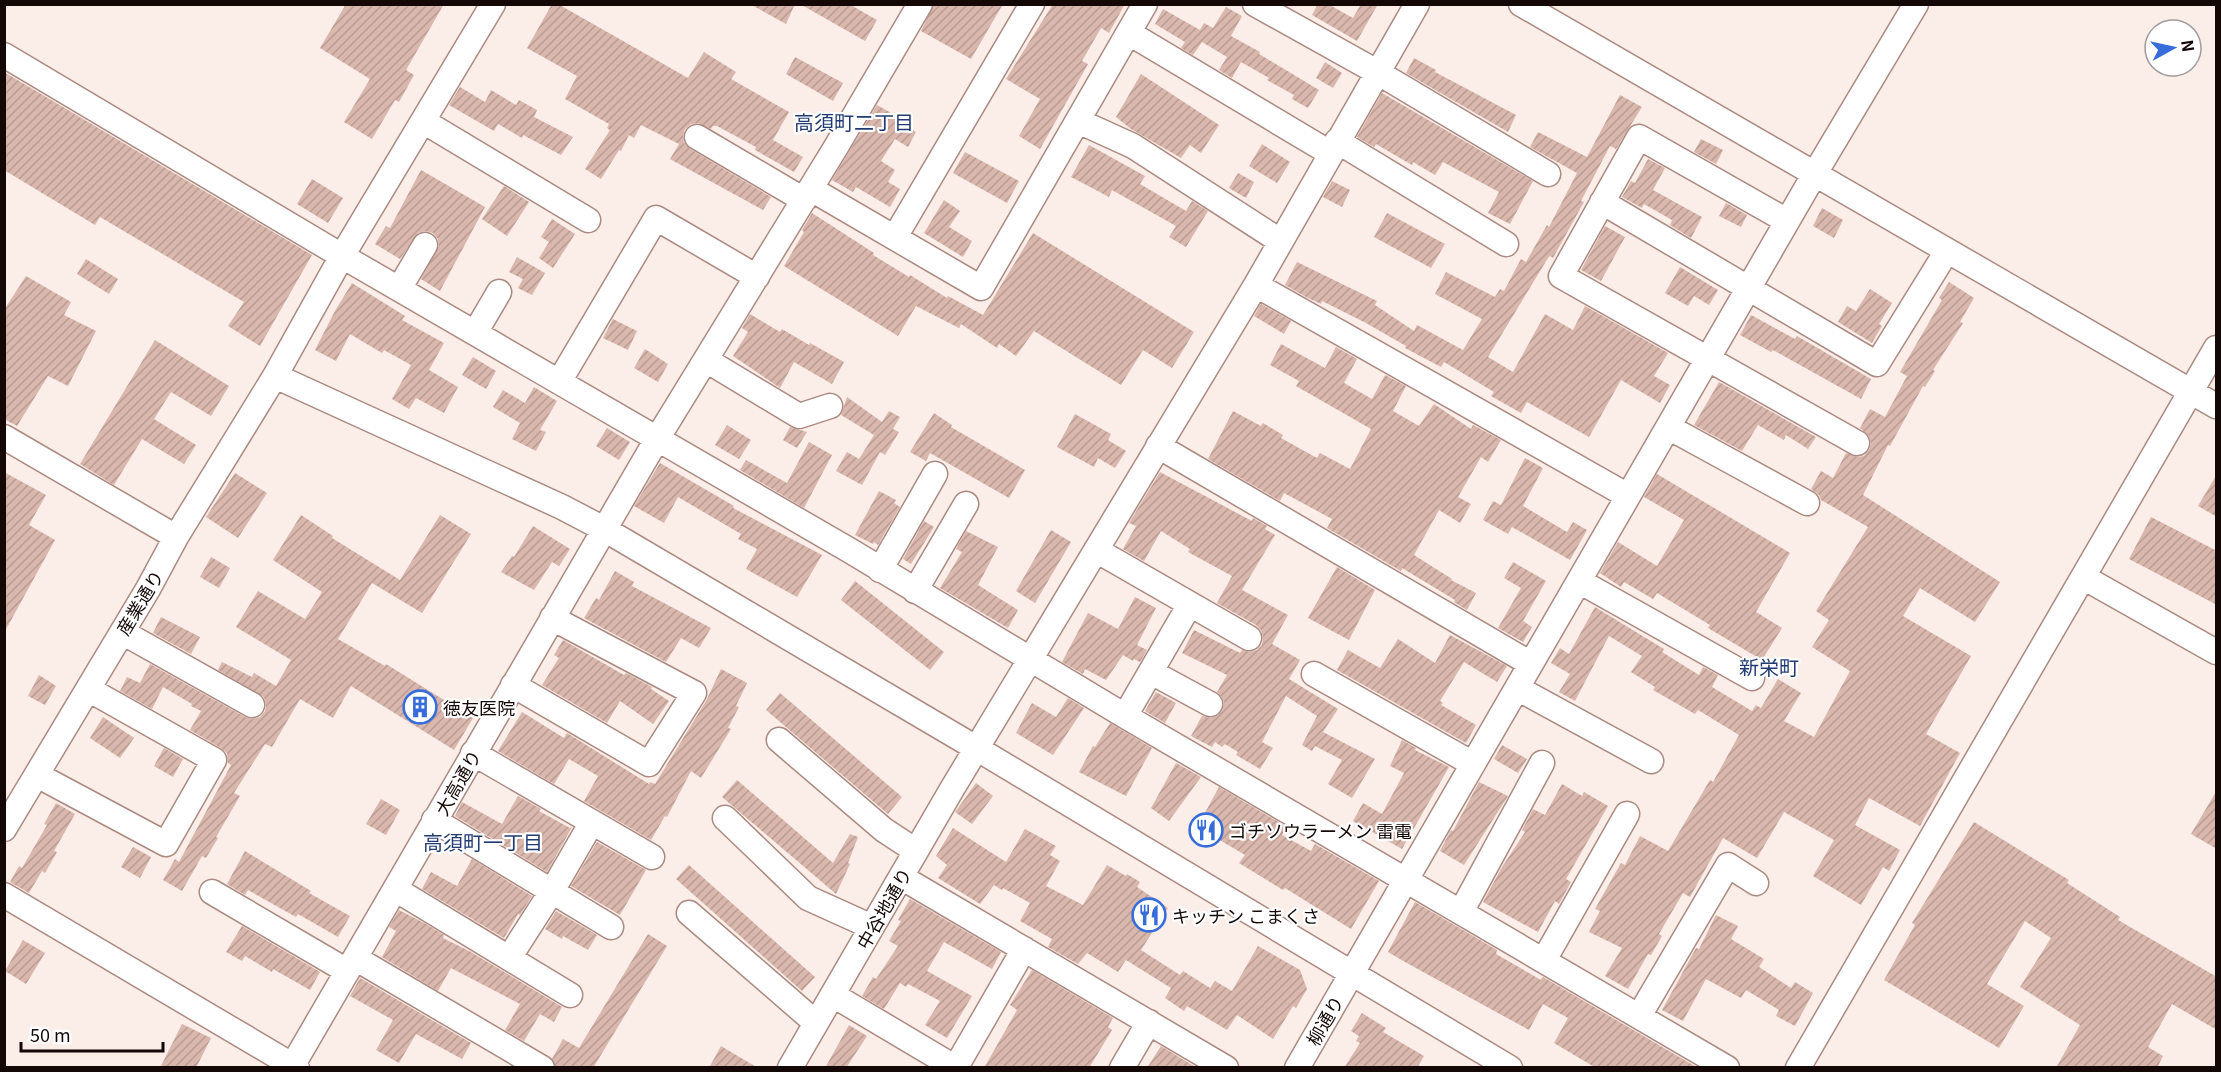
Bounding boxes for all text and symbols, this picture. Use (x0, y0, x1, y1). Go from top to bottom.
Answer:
north arrow (2143, 18, 2203, 78)
text: N (2176, 38, 2202, 53)
district label: 高須町二丁目 (794, 107, 914, 136)
street label: 産業通り (109, 564, 169, 640)
district label: 新栄町 (1739, 652, 1799, 681)
building icon: 徳友医院 (402, 689, 438, 725)
place label: 徳友医院 (443, 694, 515, 720)
street label: 大高通り (428, 744, 486, 820)
restaurant icon: ゴチソウラーメン 雷電 (1188, 812, 1224, 848)
place label: ゴチソウラーメン 雷電 (1229, 817, 1412, 843)
district label: 高須町一丁目 (423, 827, 543, 856)
street label: 中谷地通り (849, 863, 917, 953)
restaurant icon: キッチン こまくさ (1131, 897, 1167, 933)
place label: キッチン こまくさ (1172, 902, 1320, 928)
street label: 柳通り (1299, 990, 1349, 1050)
scale bar (21, 1015, 164, 1053)
text: 50 m (30, 1021, 71, 1047)

